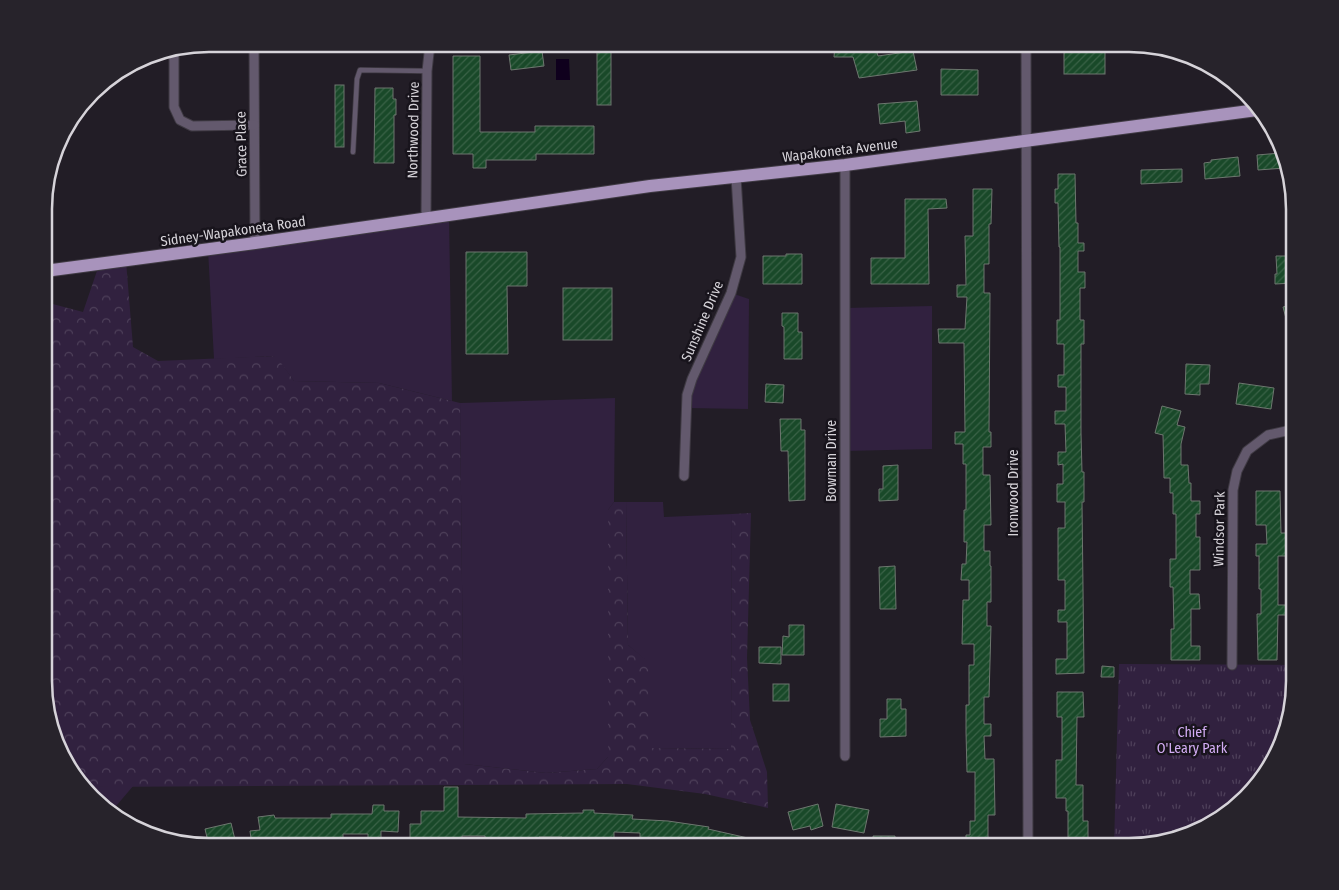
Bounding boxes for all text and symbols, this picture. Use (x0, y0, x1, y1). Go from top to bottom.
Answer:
street label: Northwood Drive (404, 81, 423, 179)
street label: Grace Place (232, 111, 251, 177)
street label: Wapakoneta Avenue (782, 135, 899, 166)
street label: Sidney-Wapakoneta Road (159, 213, 307, 250)
street label: Sunshine Drive (678, 278, 727, 364)
street label: Bowman Drive (823, 420, 840, 502)
street label: Ironwood Drive (1005, 449, 1022, 537)
street label: Windsor Park (1210, 491, 1229, 567)
park label: Chief O'Leary Park (1157, 724, 1228, 757)

